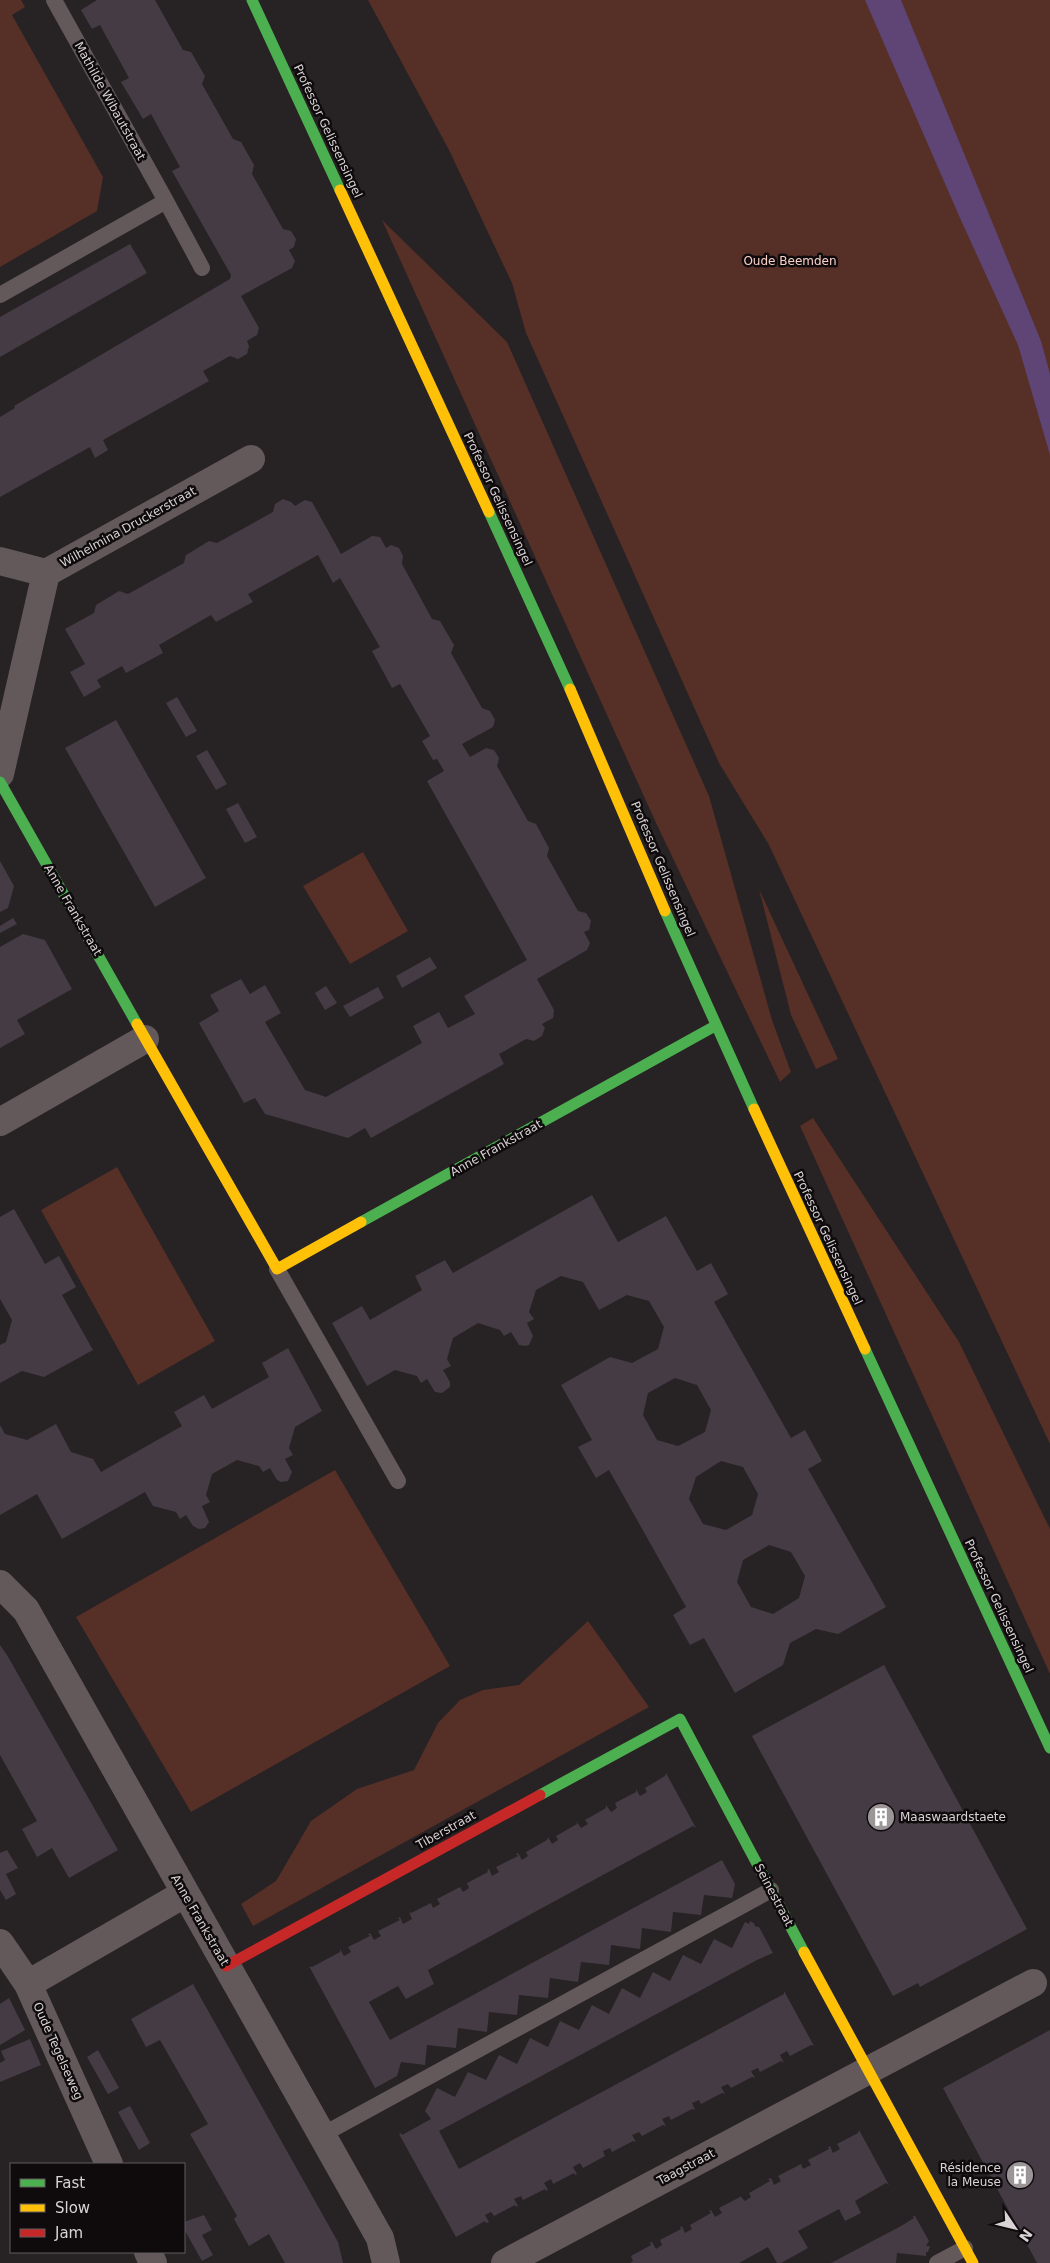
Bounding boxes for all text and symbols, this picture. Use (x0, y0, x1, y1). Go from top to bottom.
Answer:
street label: Mathilde Wibautstraat (72, 39, 149, 163)
street label: Professor Gelissensingel (291, 62, 365, 200)
park label: Oude Beemden (743, 254, 837, 268)
street label: Professor Gelissensingel (461, 430, 535, 568)
street label: Wilhelmina Druckerstraat (58, 484, 199, 570)
street label: Professor Gelissensingel (628, 799, 698, 939)
street label: Anne Frankstraat (41, 862, 105, 958)
street label: Anne Frankstraat (448, 1117, 545, 1179)
street label: Professor Gelissensingel (791, 1169, 865, 1307)
street label: Professor Gelissensingel (962, 1537, 1036, 1675)
building icon: Maaswaardstaete (866, 1802, 896, 1832)
street label: Tiberstraat (413, 1808, 478, 1852)
place label: Maaswaardstaete (900, 1810, 1006, 1824)
street label: Seinestraat (752, 1861, 796, 1929)
street label: Anne Frankstraat (168, 1872, 232, 1968)
street label: Oude Tegelseweg (30, 2000, 86, 2102)
street label: Taagstraat (654, 2146, 717, 2188)
building icon: Résidence la Meuse (1005, 2160, 1035, 2190)
place label: Résidence la Meuse (940, 2161, 1001, 2189)
legend (10, 2163, 185, 2253)
text: Fast (55, 2174, 85, 2192)
text: Slow (55, 2199, 90, 2217)
north arrow (990, 2203, 1040, 2253)
text: Jam (54, 2224, 83, 2242)
text: N (1016, 2226, 1036, 2245)

